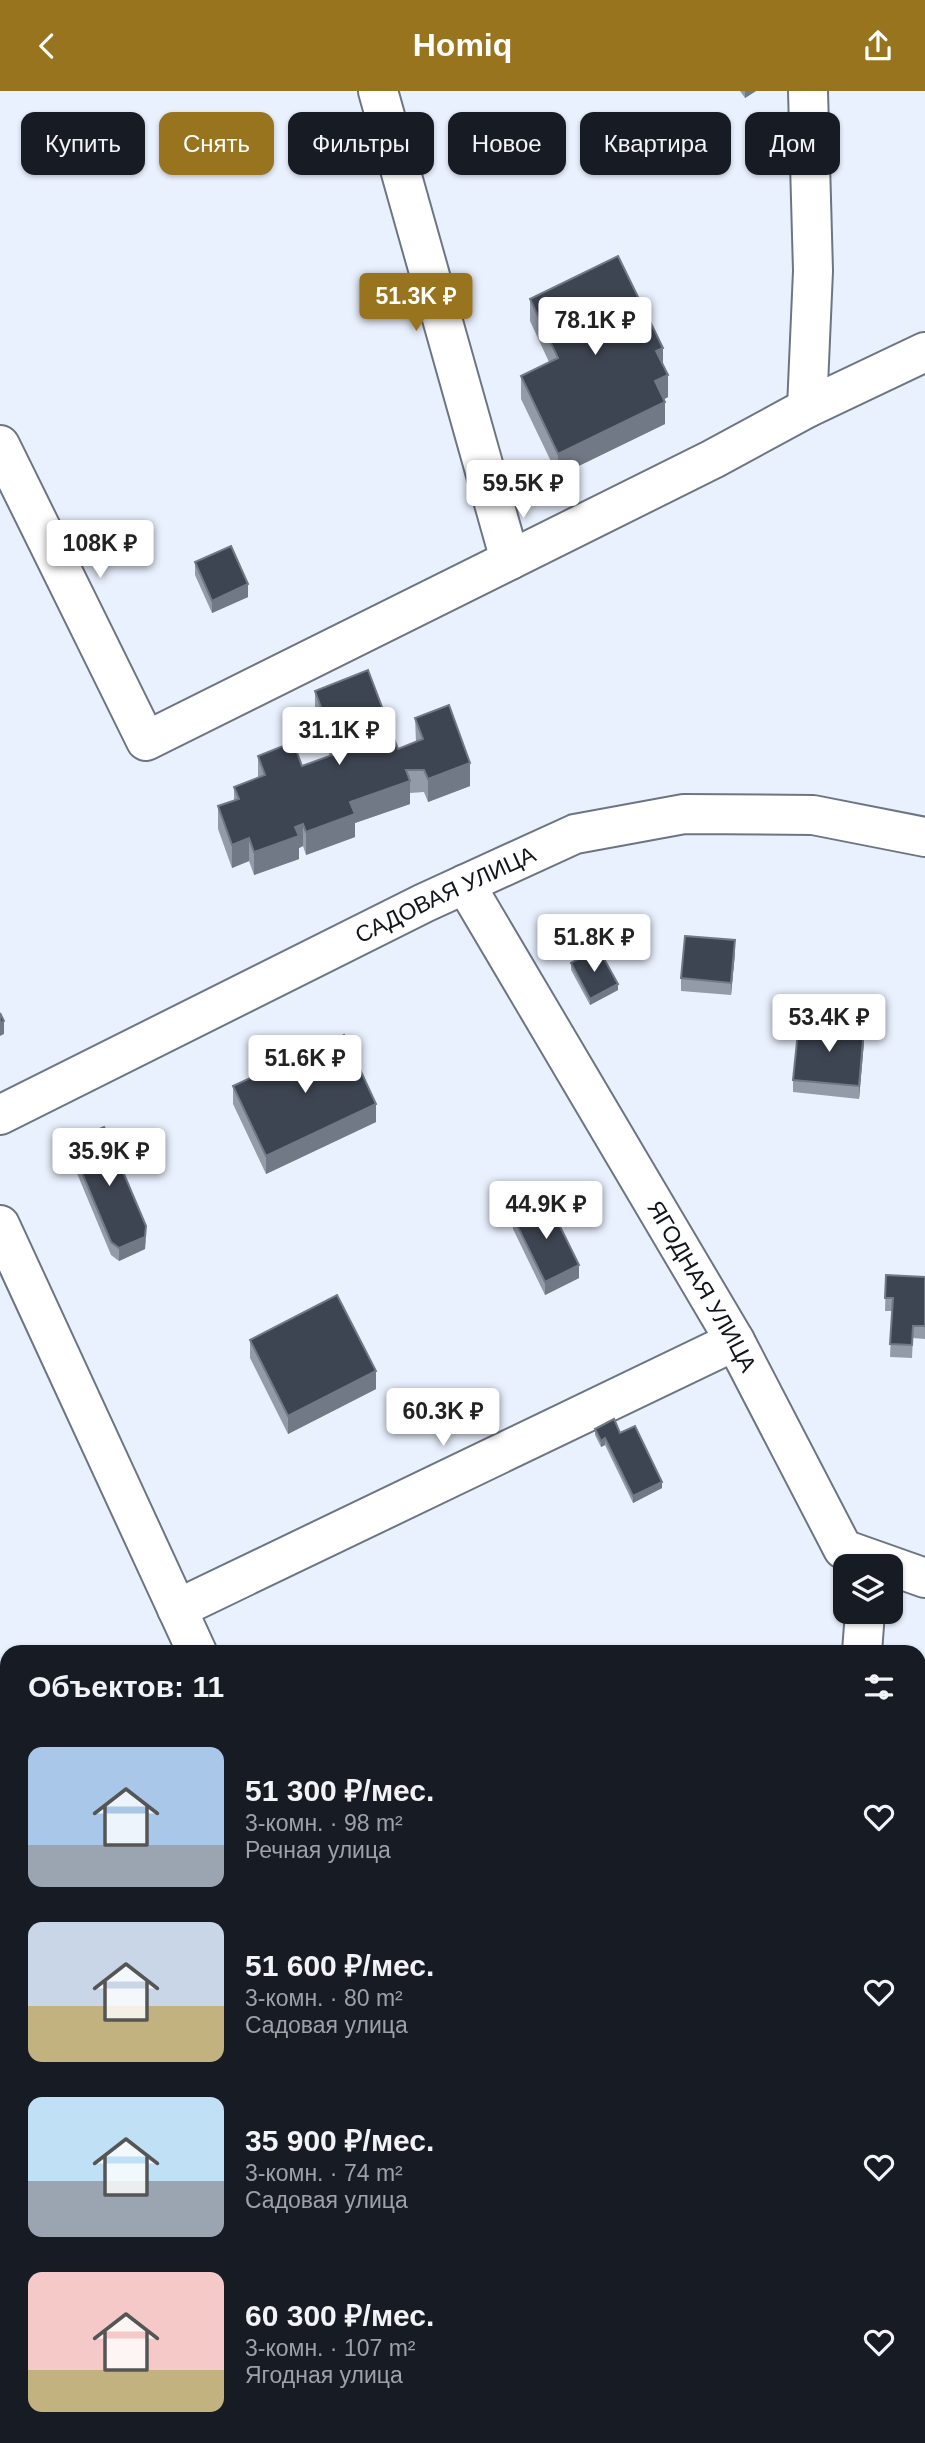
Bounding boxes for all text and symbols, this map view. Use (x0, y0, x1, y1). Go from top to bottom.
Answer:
icon: back (28, 27, 66, 65)
text: Homiq (413, 27, 512, 63)
icon: share (859, 27, 897, 65)
chip: Купить (21, 112, 145, 175)
chip: Снять (159, 112, 274, 175)
chip: Фильтры (288, 112, 434, 175)
chip: Новое (448, 112, 566, 175)
chip: Квартира (580, 112, 731, 175)
chip: Дом (745, 112, 840, 175)
pin: 51.3K ₽ (351, 273, 481, 333)
text: 51.3K ₽ (375, 283, 457, 309)
pin: 78.1K ₽ (530, 297, 660, 357)
text: 78.1K ₽ (554, 307, 636, 333)
pin: 59.5K ₽ (458, 461, 588, 520)
text: 59.5K ₽ (482, 470, 564, 496)
pin: 108K ₽ (43, 521, 157, 580)
text: 108K ₽ (63, 530, 137, 556)
pin: 31.1K ₽ (274, 707, 404, 767)
text: 31.1K ₽ (298, 717, 380, 743)
street label: САДОВАЯ УЛИЦА (351, 841, 540, 948)
pin: 51.8K ₽ (529, 915, 659, 974)
text: 51.8K ₽ (553, 924, 635, 950)
pin: 53.4K ₽ (764, 995, 894, 1054)
text: 53.4K ₽ (788, 1004, 870, 1030)
pin: 51.6K ₽ (240, 1035, 370, 1095)
text: 51.6K ₽ (264, 1045, 346, 1071)
pin: 35.9K ₽ (44, 1129, 174, 1188)
text: 35.9K ₽ (68, 1138, 150, 1164)
pin: 44.9K ₽ (481, 1181, 611, 1241)
text: 44.9K ₽ (505, 1191, 587, 1217)
street label: ЯГОДНАЯ УЛИЦА (642, 1196, 762, 1377)
pin: 60.3K ₽ (378, 1389, 508, 1448)
text: 60.3K ₽ (402, 1398, 484, 1424)
map controls (833, 1554, 903, 1624)
button: layers (833, 1554, 903, 1624)
icon: filters (860, 1668, 898, 1706)
text: Объектов: 11 (28, 1670, 224, 1703)
text: 51 300 ₽/мес. (245, 1774, 434, 1807)
icon: home (84, 1775, 168, 1859)
icon: heart (860, 1798, 898, 1836)
text: 3-комн. · 98 m² (245, 1810, 403, 1836)
text: Речная улица (245, 1837, 391, 1863)
text: 51 600 ₽/мес. (245, 1949, 434, 1982)
icon: home (84, 1950, 168, 2034)
icon: heart (860, 1973, 898, 2011)
text: 3-комн. · 80 m² (245, 1985, 403, 2011)
text: Садовая улица (245, 2012, 408, 2038)
text: 35 900 ₽/мес. (245, 2124, 434, 2157)
icon: home (84, 2125, 168, 2209)
icon: heart (860, 2148, 898, 2186)
text: 3-комн. · 74 m² (245, 2160, 403, 2186)
text: Садовая улица (245, 2187, 408, 2213)
text: 60 300 ₽/мес. (245, 2299, 434, 2332)
icon: home (84, 2300, 168, 2384)
icon: heart (860, 2323, 898, 2361)
text: 3-комн. · 107 m² (245, 2335, 416, 2361)
text: Ягодная улица (245, 2362, 403, 2388)

